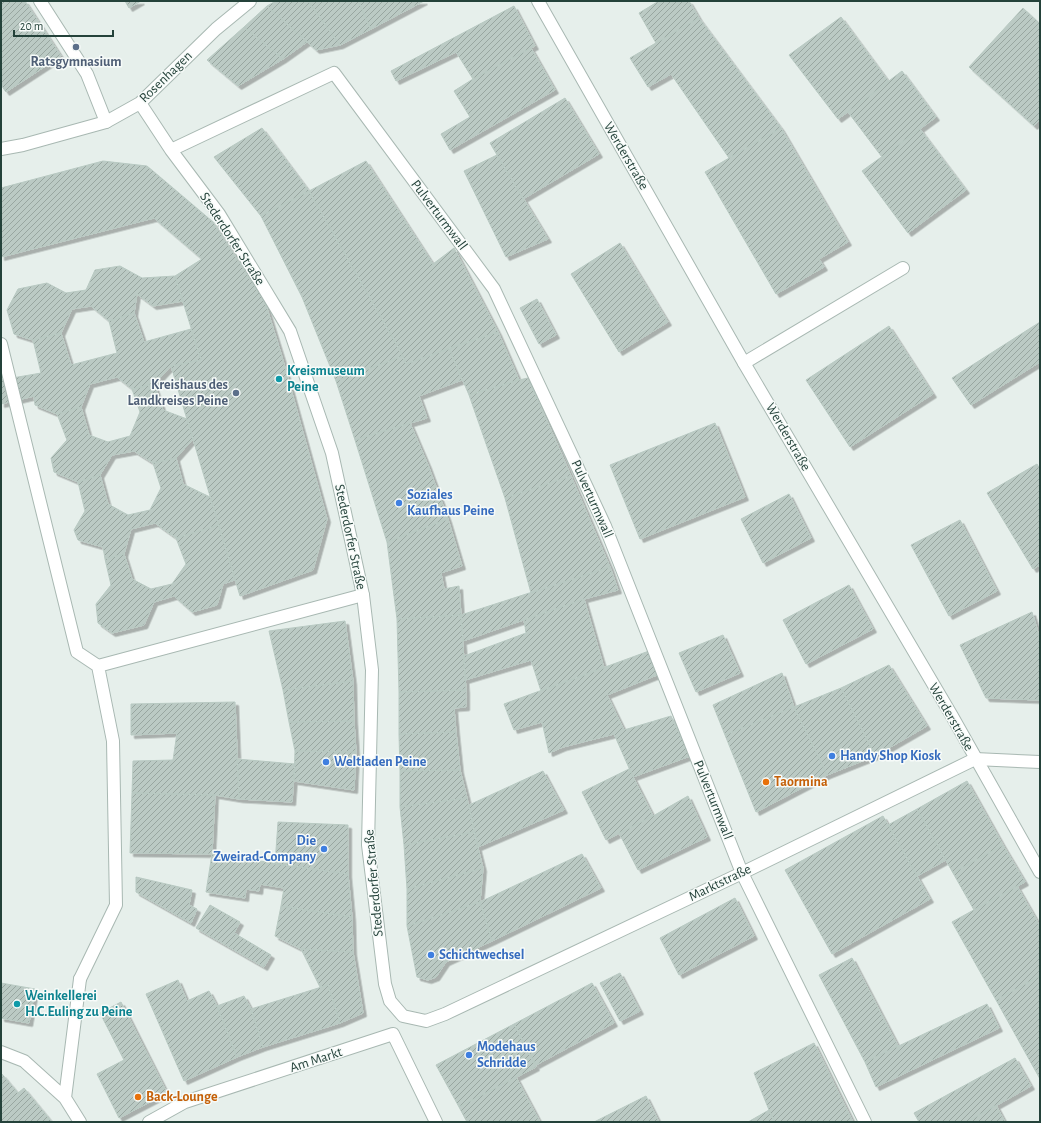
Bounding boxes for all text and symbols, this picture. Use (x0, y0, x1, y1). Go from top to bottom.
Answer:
scale bar (14, 12, 113, 38)
text: 20 m (20, 20, 43, 32)
marker: Ratsgymnasium (71, 42, 81, 52)
street label: Rosenhagen (137, 49, 195, 105)
place label: Ratsgymnasium (30, 55, 122, 69)
street label: Werderstraße (601, 120, 651, 192)
street label: Pulverturmwall (408, 177, 470, 253)
street label: Stederdorfer Straße (197, 190, 267, 288)
place label: Kreismuseum Peine (287, 364, 365, 394)
marker: Kreismuseum Peine (274, 374, 284, 384)
place label: Kreishaus des Landkreises Peine (127, 378, 228, 408)
marker: Kreishaus des Landkreises Peine (231, 388, 241, 398)
street label: Werderstraße (763, 401, 813, 473)
street label: Pulverturmwall (569, 458, 615, 540)
street label: Stederdorfer Straße (332, 483, 368, 591)
place label: Soziales Kaufhaus Peine (407, 488, 495, 518)
marker: Soziales Kaufhaus Peine (394, 498, 404, 508)
street label: Werderstraße (926, 681, 976, 753)
place label: Handy Shop Kiosk (840, 749, 941, 763)
marker: Handy Shop Kiosk (827, 751, 837, 761)
place label: Weltladen Peine (334, 755, 427, 769)
marker: Weltladen Peine (321, 757, 331, 767)
street label: Pulverturmwall (691, 758, 735, 842)
place label: Taormina (774, 775, 828, 789)
marker: Taormina (761, 777, 771, 787)
street label: Stederdorfer Straße (362, 829, 386, 937)
place label: Die Zweirad-Company (213, 834, 317, 864)
marker: Die Zweirad-Company (319, 844, 329, 854)
street label: Marktstraße (687, 862, 753, 904)
place label: Schichtwechsel (439, 948, 524, 962)
marker: Schichtwechsel (426, 950, 436, 960)
place label: Weinkellerei H.C.Euling zu Peine (25, 989, 133, 1019)
marker: Weinkellerei H.C.Euling zu Peine (12, 999, 22, 1009)
place label: Modehaus Schridde (477, 1040, 536, 1070)
street label: Am Markt (288, 1045, 344, 1075)
marker: Modehaus Schridde (464, 1050, 474, 1060)
place label: Back-Lounge (146, 1090, 218, 1104)
marker: Back-Lounge (133, 1092, 143, 1102)

